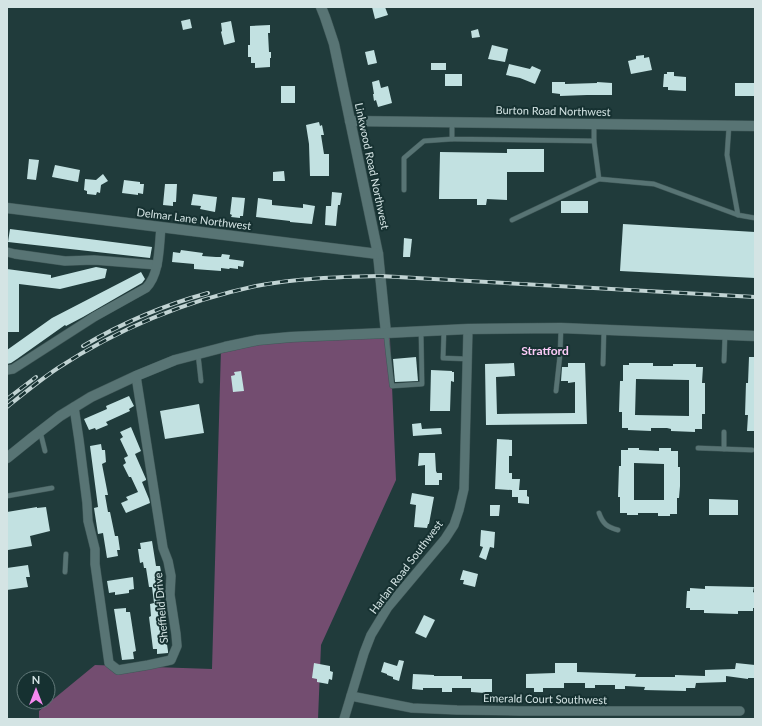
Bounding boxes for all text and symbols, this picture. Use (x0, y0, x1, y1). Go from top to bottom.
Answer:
street label: Linkwood Road Northwest (353, 102, 392, 230)
street label: Burton Road Northwest (495, 103, 611, 118)
street label: Delmar Lane Northwest (136, 205, 252, 232)
district label: Stratford (521, 343, 569, 358)
street label: Harlan Road Southwest (366, 517, 445, 616)
street label: Sheffield Drive (151, 572, 170, 644)
north arrow (16, 670, 56, 710)
text: N (32, 673, 40, 686)
street label: Emerald Court Southwest (483, 691, 607, 706)

